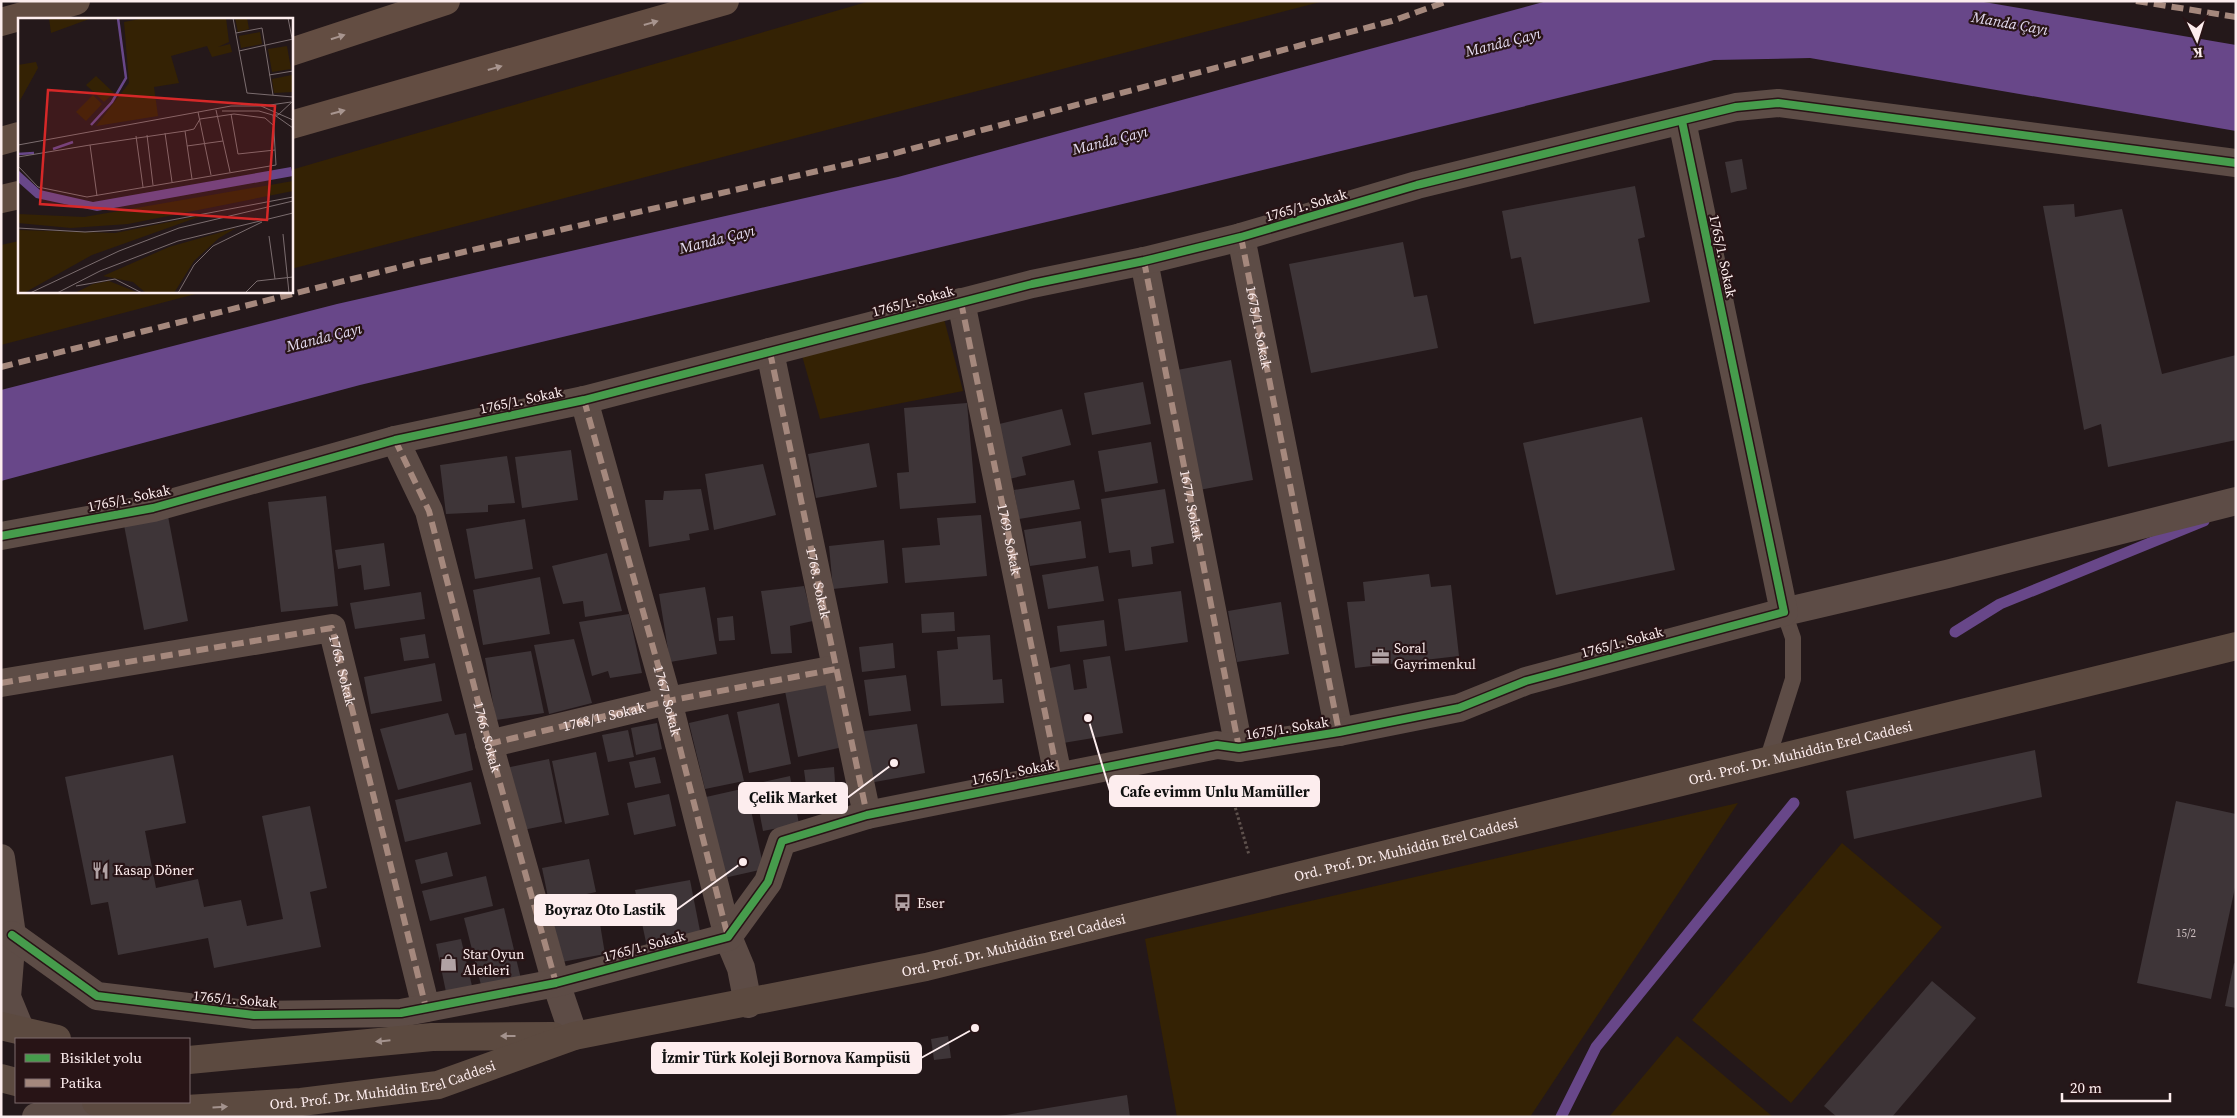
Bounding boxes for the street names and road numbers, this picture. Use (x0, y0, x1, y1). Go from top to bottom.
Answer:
street label: 1765/1. Sokak (1263, 184, 1350, 226)
street label: 1765/1. Sokak (1704, 213, 1742, 300)
street label: 1765/1. Sokak (870, 280, 957, 322)
street label: 1675/1. Sokak (1241, 284, 1277, 371)
street label: 1765/1. Sokak (478, 381, 565, 419)
street label: 1677. Sokak (1175, 468, 1209, 543)
street label: 1765/1. Sokak (86, 479, 173, 517)
street label: 1769. Sokak (992, 501, 1027, 577)
street label: 1768. Sokak (801, 545, 836, 621)
street label: 1765/1. Sokak (1579, 621, 1666, 663)
street label: 1765. Sokak (324, 633, 361, 708)
street label: 1767. Sokak (648, 663, 687, 739)
street label: 1768/1. Sokak (560, 697, 647, 736)
street label: 1766. Sokak (468, 699, 507, 775)
street label: 1675/1. Sokak (1244, 711, 1330, 744)
street label: Ord. Prof. Dr. Muhiddin Erel Caddesi (1686, 716, 1914, 790)
street label: 1765/1. Sokak (970, 754, 1057, 790)
street label: Ord. Prof. Dr. Muhiddin Erel Caddesi (1292, 812, 1520, 886)
street label: Ord. Prof. Dr. Muhiddin Erel Caddesi (900, 908, 1128, 982)
street label: 1765/1. Sokak (601, 925, 688, 967)
street label: 1765/1. Sokak (192, 985, 278, 1013)
street label: Ord. Prof. Dr. Muhiddin Erel Caddesi (269, 1055, 498, 1114)

